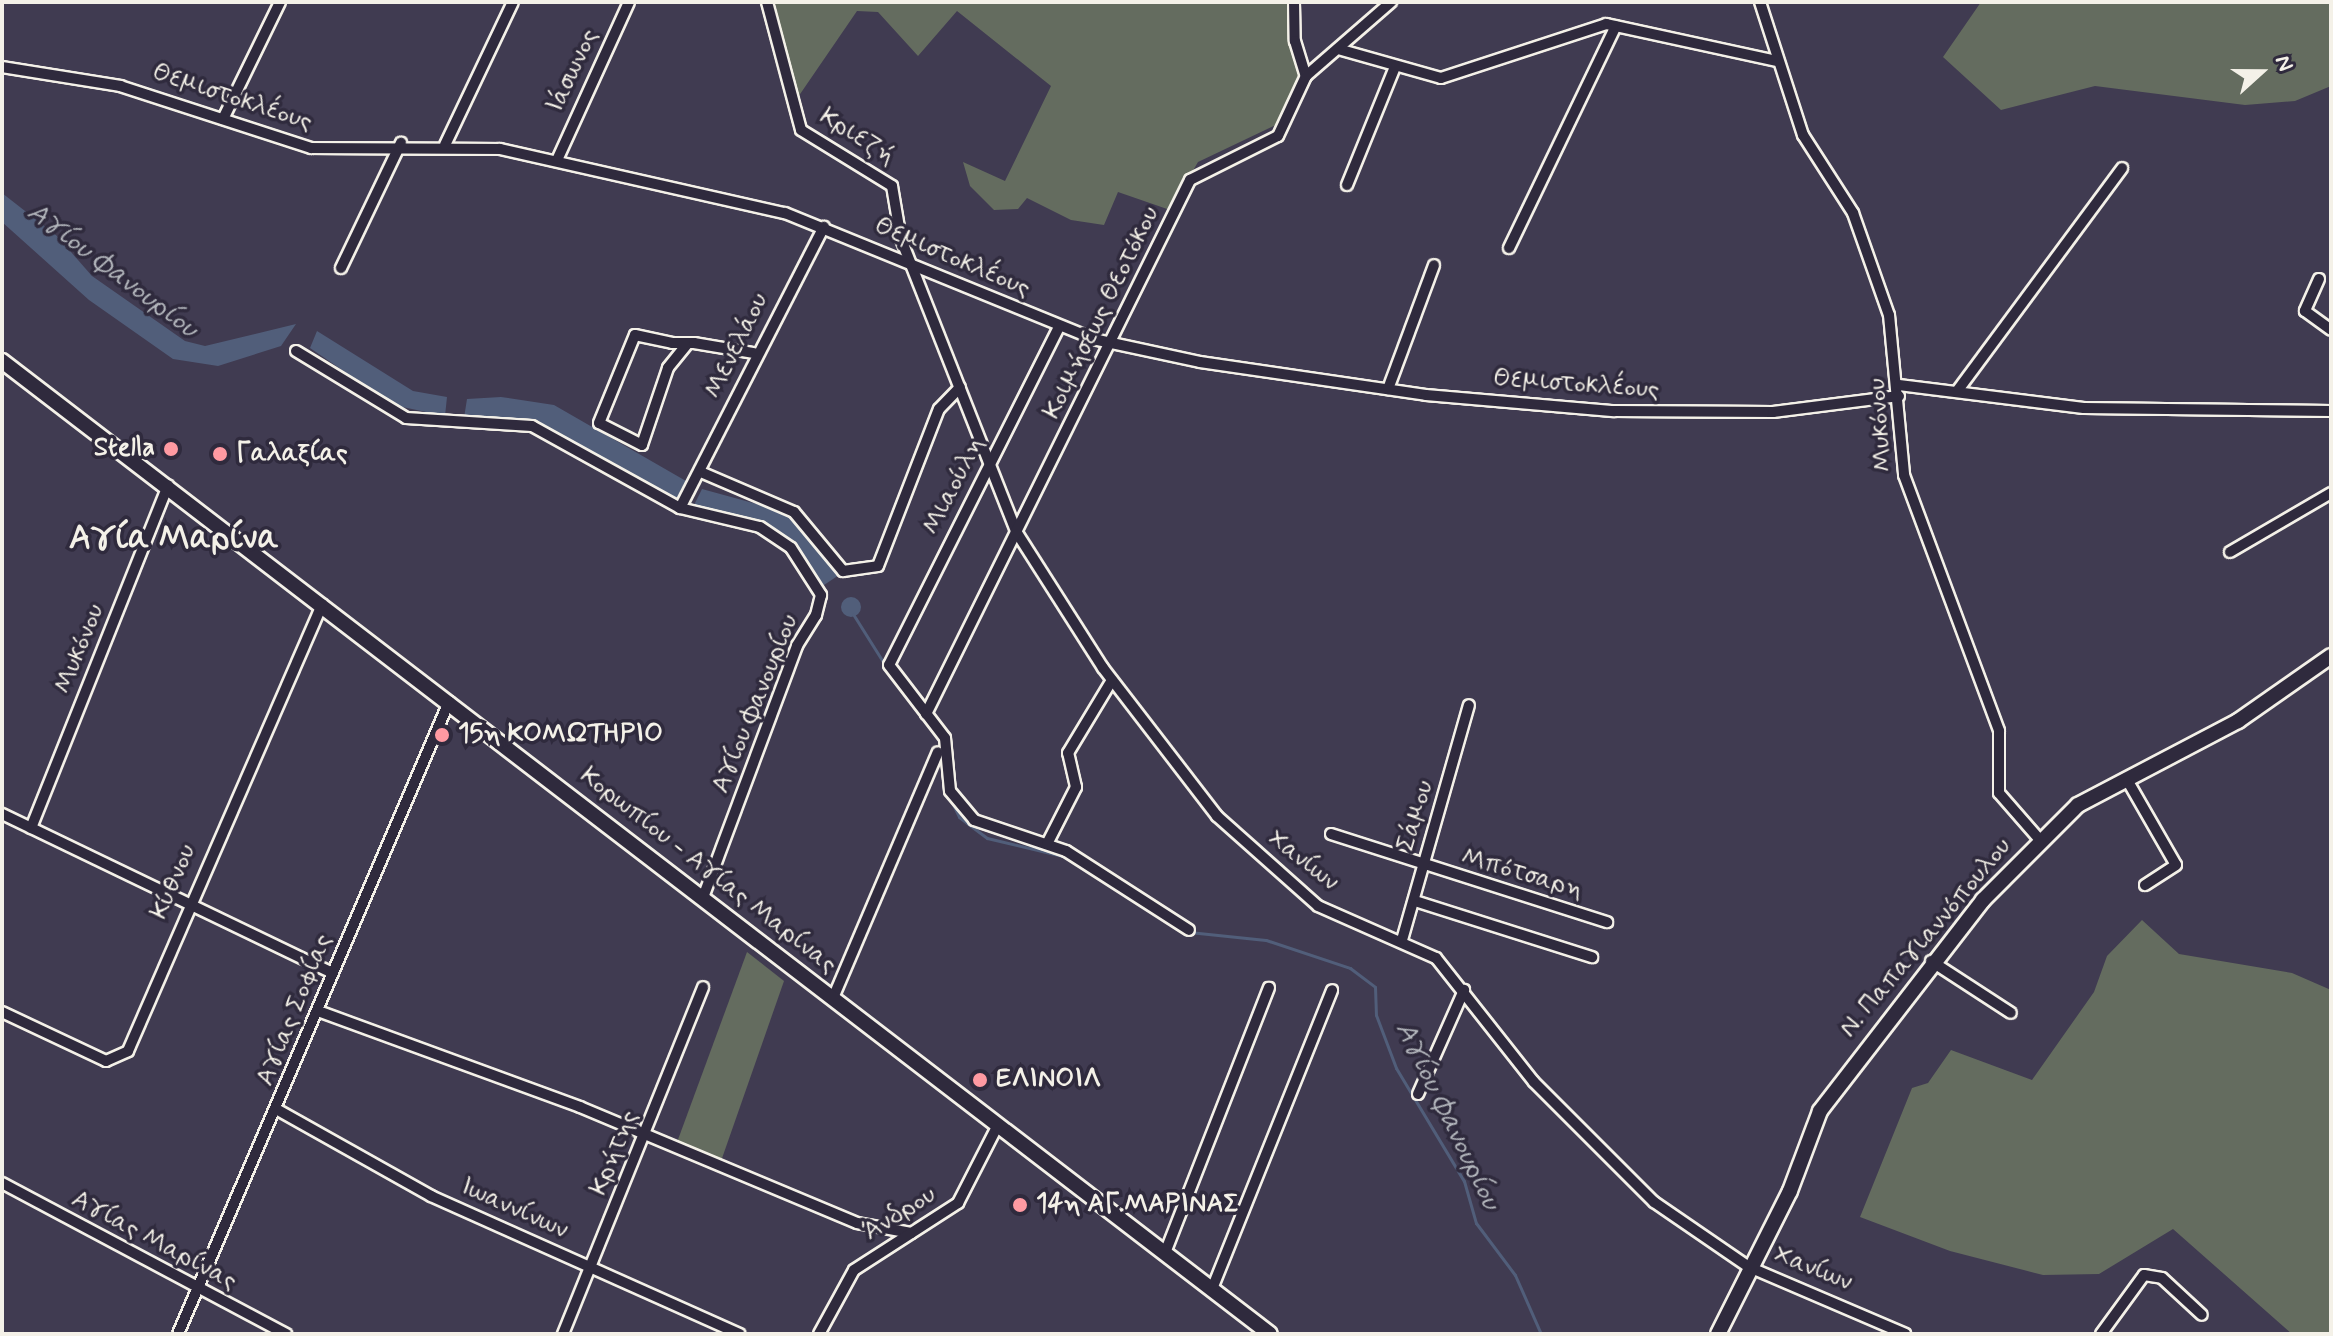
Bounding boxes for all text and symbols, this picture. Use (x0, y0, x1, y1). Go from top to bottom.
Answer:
street label: Ιάσωνος (540, 24, 606, 118)
north arrow (2221, 32, 2301, 112)
text: N (2268, 52, 2299, 75)
street label: Θεμιστοκλέους (148, 57, 316, 139)
street label: Κριεζή (813, 102, 901, 172)
water label: Αγίου Φανουρίου (20, 196, 204, 346)
street label: Κοιμήσεως Θεοτόκου (1037, 202, 1167, 424)
street label: Θεμιστοκλέους (869, 211, 1035, 305)
street label: Μενελάου (698, 288, 776, 404)
street label: Θεμιστοκλέους (1492, 364, 1660, 406)
street label: Μυκόνου (1862, 377, 1900, 473)
street label: Μιαούλη (916, 432, 992, 540)
place label: Stella (94, 433, 155, 465)
place label: Γαλαξίας (236, 438, 348, 470)
marker: Stella (162, 440, 180, 458)
marker: Γαλαξίας (211, 445, 229, 463)
district label: Αγία Μαρίνα (69, 519, 279, 559)
street label: Μυκόνου (48, 600, 112, 698)
street label: Αγίου Φανουρίου (706, 610, 806, 798)
place label: 15η ΚΟΜΩΤΗΡΙΟ (458, 719, 663, 751)
marker: 15η ΚΟΜΩΤΗΡΙΟ (433, 726, 451, 744)
street label: Κορωπίου - Αγίας Μαρίνας (573, 761, 843, 981)
street label: Σάμου (1390, 777, 1442, 855)
street label: Χανίων (1261, 824, 1345, 898)
street label: Ν. Παπαγιαννόπουλου (1833, 832, 2019, 1044)
street label: Κύθνου (144, 840, 204, 924)
street label: Μπότσαρη (1458, 842, 1586, 906)
street label: Αγίας Σοφίας (250, 929, 340, 1091)
water label: Αγίου Φανουρίου (1387, 1017, 1507, 1215)
place label: ΕΛΙΝΟΙΛ (996, 1064, 1101, 1096)
marker: ΕΛΙΝΟΙΛ (971, 1071, 989, 1089)
street label: Κρήτης (584, 1106, 646, 1200)
street label: Ιωαννίνων (455, 1171, 573, 1247)
street label: Άνδρου (858, 1180, 942, 1248)
street label: Αγίας Μαρίνας (66, 1184, 242, 1298)
place label: 14η ΑΓ.ΜΑΡΙΝΑΣ (1036, 1189, 1239, 1221)
marker: 14η ΑΓ.ΜΑΡΙΝΑΣ (1011, 1196, 1029, 1214)
street label: Χανίων (1769, 1239, 1857, 1299)

